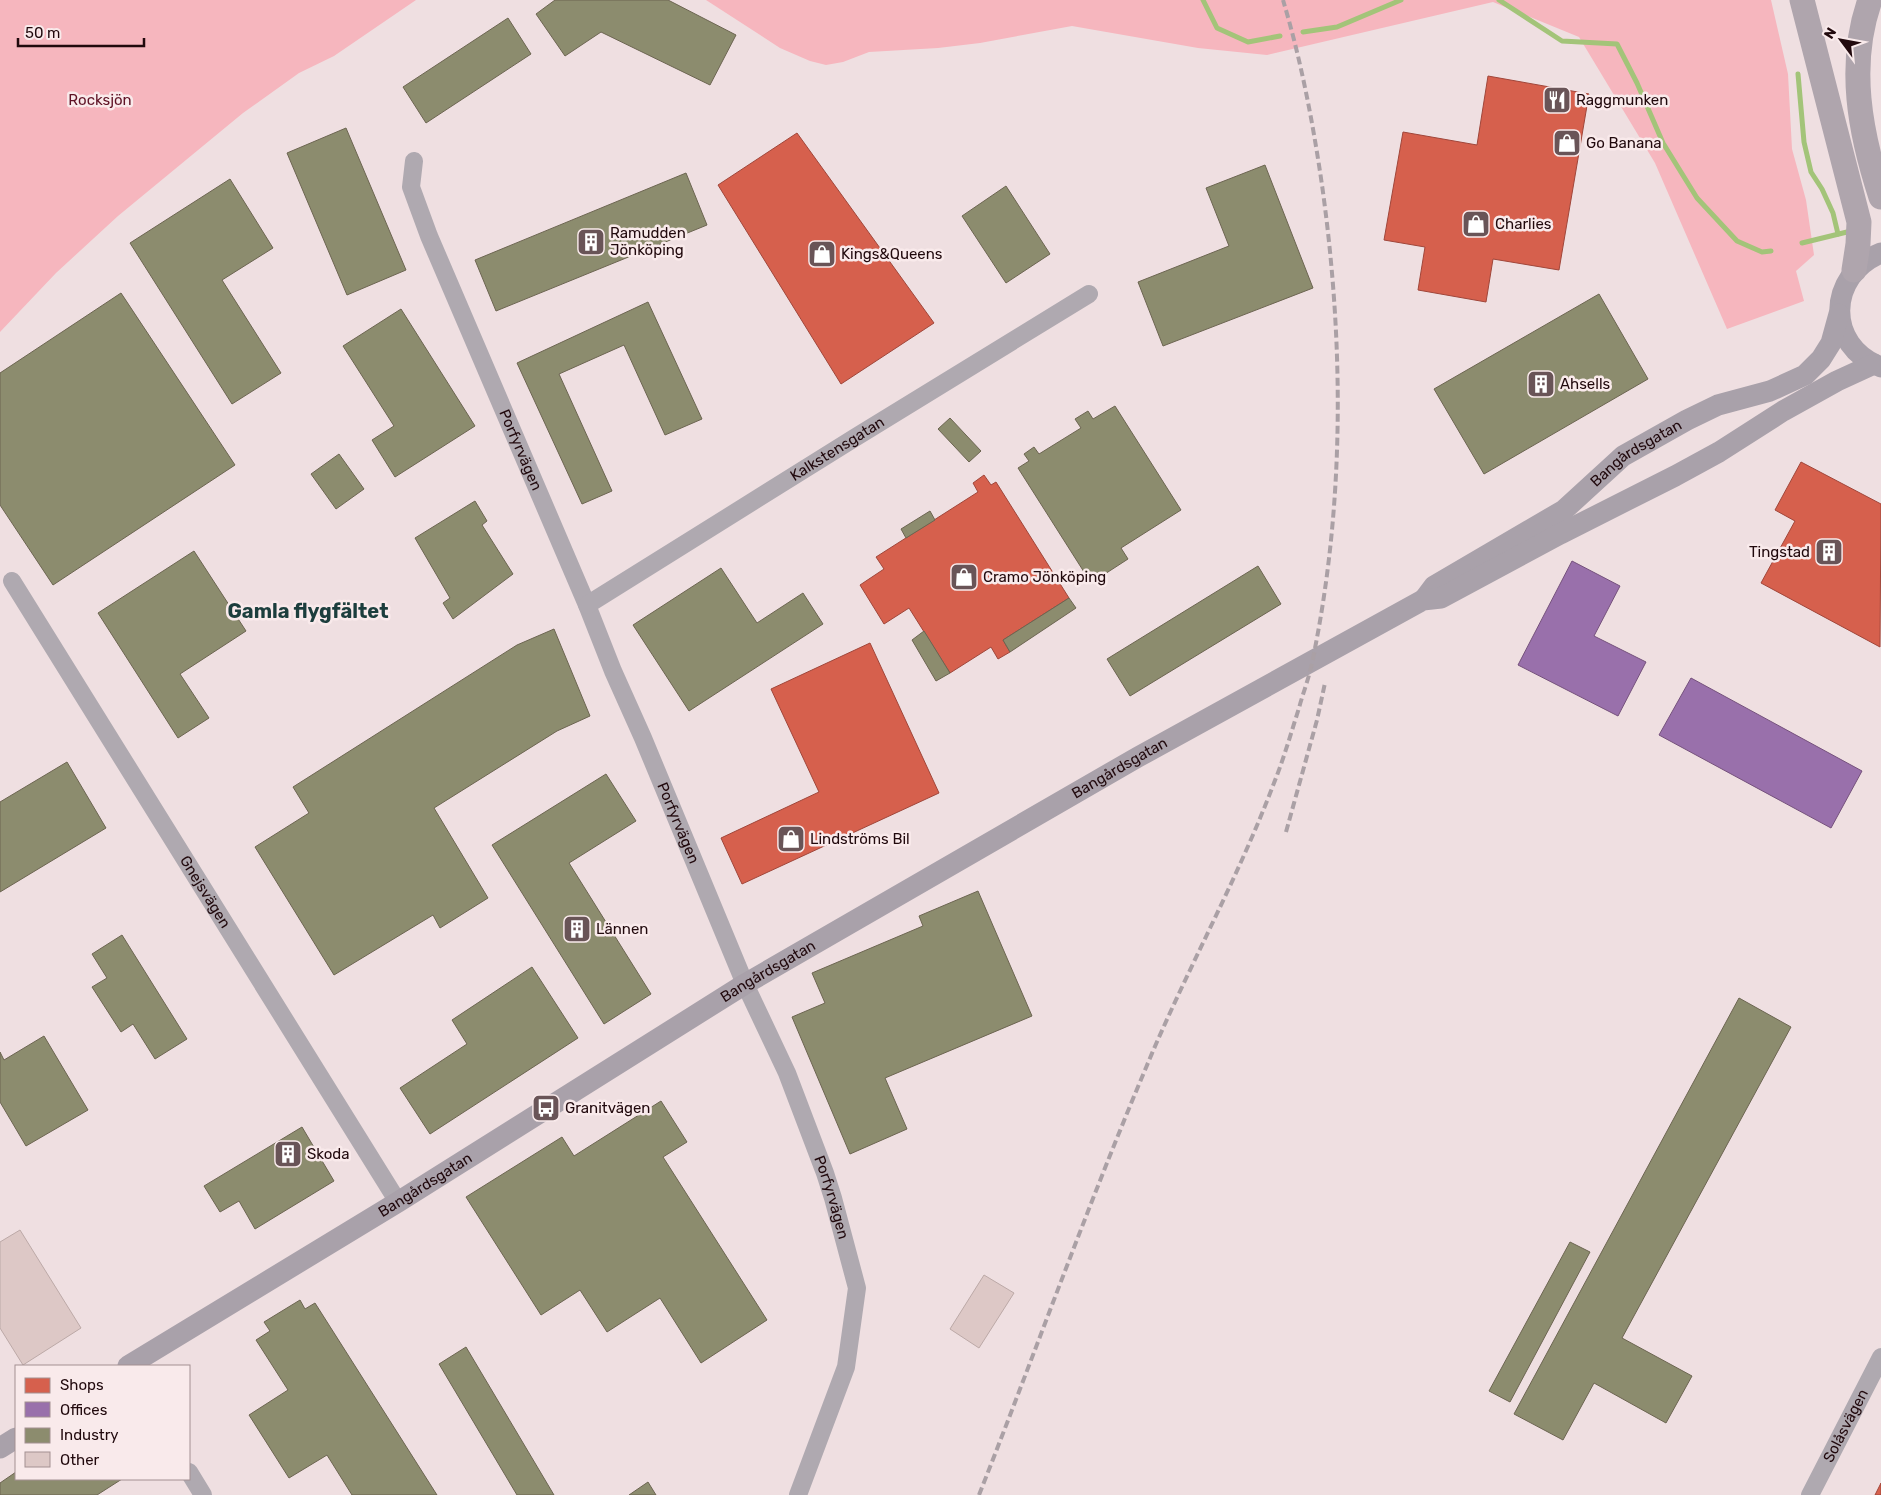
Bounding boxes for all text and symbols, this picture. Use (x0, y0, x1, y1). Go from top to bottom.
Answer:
scale bar (18, 15, 144, 47)
north arrow (1816, 15, 1866, 65)
text: 50 m (25, 24, 60, 42)
text: N (1821, 25, 1840, 42)
restaurant icon: Raggmunken (1542, 85, 1572, 115)
park label: Rocksjön (68, 91, 132, 109)
place label: Raggmunken (1576, 91, 1668, 109)
shop icon: Go Banana (1552, 128, 1582, 158)
place label: Go Banana (1586, 134, 1662, 152)
shop icon: Charlies (1461, 209, 1491, 239)
place label: Charlies (1495, 215, 1552, 233)
place label: Ramudden Jönköping (610, 224, 686, 259)
building icon: Ramudden Jönköping (576, 227, 606, 257)
shop icon: Kings&Queens (807, 239, 837, 269)
place label: Kings&Queens (841, 245, 943, 263)
building icon: Ahsells (1526, 369, 1556, 399)
place label: Ahsells (1560, 375, 1611, 393)
street label: Porfyrvägen (495, 407, 546, 493)
street label: Kalkstensgatan (787, 413, 888, 485)
street label: Bangårdsgatan (1587, 416, 1685, 490)
building icon: Tingstad (1814, 537, 1844, 567)
place label: Tingstad (1749, 543, 1810, 561)
shop icon: Cramo Jönköping (949, 562, 979, 592)
place label: Cramo Jönköping (983, 568, 1106, 586)
district label: Gamla flygfältet (227, 599, 389, 623)
street label: Bangårdsgatan (1068, 734, 1170, 802)
street label: Porfyrvägen (653, 780, 703, 866)
shop icon: Lindströms Bil (776, 824, 806, 854)
place label: Lindströms Bil (810, 830, 910, 848)
street label: Gnejsvägen (176, 852, 234, 931)
building icon: Lännen (562, 914, 592, 944)
place label: Lännen (596, 920, 648, 938)
street label: Bangårdsgatan (717, 936, 819, 1006)
bus stop icon: Granitvägen (531, 1093, 561, 1123)
place label: Granitvägen (565, 1099, 650, 1117)
building icon: Skoda (273, 1139, 303, 1169)
place label: Skoda (307, 1145, 350, 1163)
street label: Bangårdsgatan (375, 1149, 475, 1221)
street label: Porfyrvägen (810, 1153, 853, 1241)
legend (15, 1365, 190, 1480)
text: Shops (60, 1376, 104, 1394)
street label: Solåsvägen (1819, 1386, 1872, 1465)
text: Offices (60, 1401, 108, 1419)
text: Industry (60, 1426, 119, 1444)
text: Other (60, 1451, 100, 1469)

